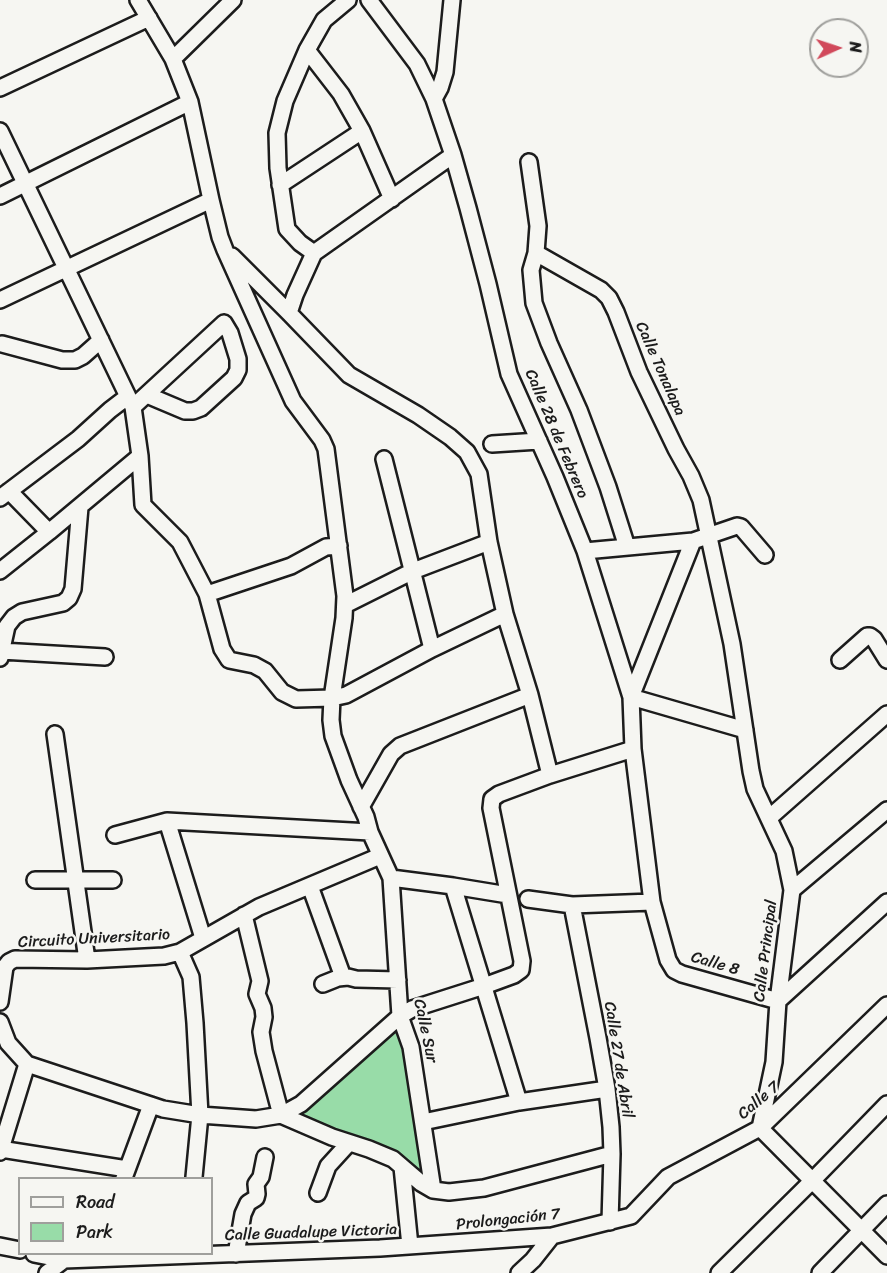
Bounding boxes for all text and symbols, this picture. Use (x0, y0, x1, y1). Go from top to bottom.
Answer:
north arrow (809, 18, 869, 78)
text: N (841, 41, 870, 53)
street label: Calle Tonalapa (631, 319, 689, 419)
street label: Calle 28 de Febrero (520, 367, 592, 501)
street label: Calle Principal (750, 899, 782, 1003)
street label: Circuito Universitario (17, 925, 171, 953)
street label: Calle 8 (689, 948, 741, 980)
street label: Calle Sur (409, 997, 441, 1065)
street label: Calle 27 de Abril (599, 1000, 637, 1120)
street label: Calle 7 (734, 1078, 784, 1124)
legend (18, 1177, 213, 1255)
text: Road (76, 1186, 115, 1218)
street label: Prolongación 7 (455, 1205, 561, 1235)
text: Park (76, 1216, 113, 1248)
street label: Calle Guadalupe Victoria (224, 1220, 398, 1246)

